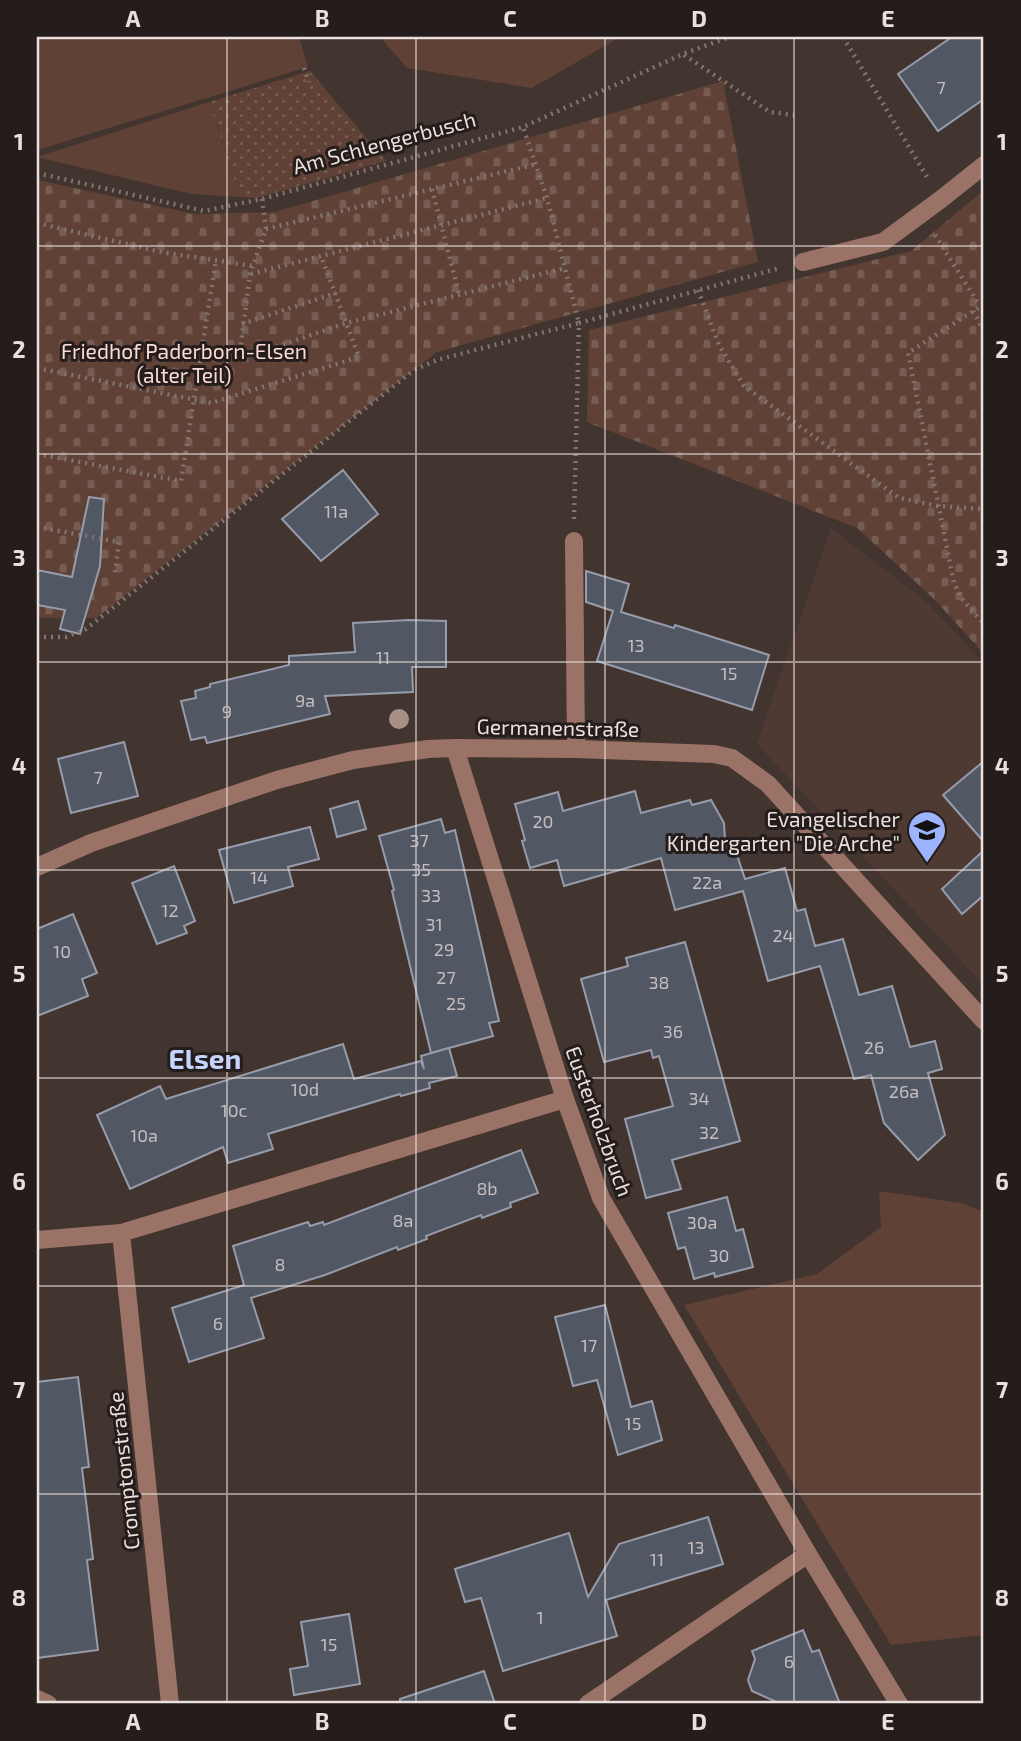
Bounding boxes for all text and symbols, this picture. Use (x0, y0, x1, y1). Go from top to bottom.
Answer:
text: A (125, 4, 141, 32)
text: B (315, 4, 329, 32)
text: C (503, 4, 517, 32)
text: D (691, 4, 707, 32)
text: E (881, 4, 895, 32)
house number: 7 (936, 76, 946, 98)
street label: Am Schlengerbusch (290, 106, 478, 178)
text: 1 (14, 127, 24, 155)
text: 1 (997, 127, 1007, 155)
text: 2 (12, 335, 26, 363)
text: 2 (995, 335, 1009, 363)
park label: Friedhof Paderborn-Elsen (alter Teil) (61, 338, 307, 387)
house number: 11a (324, 500, 348, 522)
text: 3 (12, 543, 26, 571)
text: 3 (995, 543, 1009, 571)
house number: 13 (627, 634, 645, 656)
house number: 11 (376, 646, 390, 668)
house number: 15 (721, 662, 737, 684)
house number: 9a (295, 689, 315, 711)
house number: 9 (222, 700, 232, 722)
street label: Germanenstraße (477, 713, 639, 741)
text: 4 (12, 751, 26, 779)
text: 4 (995, 751, 1009, 779)
house number: 7 (93, 766, 103, 788)
place label: Evangelischer Kindergarten "Die Arche" (667, 806, 901, 855)
school or university icon: Evangelischer Kindergarten "Die Arche" (906, 809, 948, 864)
house number: 20 (533, 810, 553, 832)
house number: 37 (409, 829, 429, 851)
house number: 35 (411, 858, 431, 880)
house number: 14 (250, 866, 268, 888)
house number: 22a (692, 871, 722, 893)
house number: 33 (421, 884, 441, 906)
house number: 12 (161, 899, 179, 921)
house number: 31 (425, 913, 443, 935)
house number: 24 (772, 924, 794, 946)
house number: 29 (434, 938, 454, 960)
house number: 10 (53, 940, 71, 962)
text: 5 (13, 959, 25, 987)
text: 5 (996, 959, 1008, 987)
house number: 27 (436, 966, 456, 988)
house number: 38 (649, 971, 669, 993)
house number: 25 (446, 992, 466, 1014)
house number: 36 (663, 1020, 683, 1042)
house number: 26 (864, 1036, 884, 1058)
district label: Elsen (169, 1041, 241, 1075)
street label: Eusterholzbruch (561, 1042, 639, 1200)
house number: 10d (291, 1078, 319, 1100)
house number: 26a (889, 1080, 919, 1102)
house number: 34 (688, 1087, 710, 1109)
house number: 10c (221, 1099, 248, 1121)
house number: 32 (699, 1121, 719, 1143)
house number: 10a (130, 1124, 158, 1146)
text: 6 (12, 1167, 26, 1195)
text: 6 (995, 1167, 1009, 1195)
house number: 8b (476, 1177, 498, 1199)
house number: 8a (393, 1209, 413, 1231)
house number: 30a (687, 1211, 717, 1233)
house number: 30 (709, 1244, 729, 1266)
house number: 8 (275, 1253, 285, 1275)
house number: 6 (213, 1312, 223, 1334)
house number: 17 (581, 1334, 597, 1356)
text: 7 (13, 1375, 25, 1403)
text: 7 (996, 1375, 1008, 1403)
street label: Cromptonstraße (102, 1391, 144, 1551)
house number: 15 (625, 1412, 641, 1434)
house number: 13 (687, 1536, 705, 1558)
house number: 11 (650, 1548, 664, 1570)
text: 8 (12, 1583, 26, 1611)
text: 8 (995, 1583, 1009, 1611)
house number: 1 (536, 1606, 544, 1628)
house number: 15 (321, 1633, 337, 1655)
house number: 6 (784, 1650, 794, 1672)
text: A (125, 1707, 141, 1735)
text: B (315, 1707, 329, 1735)
text: C (503, 1707, 517, 1735)
text: D (691, 1707, 707, 1735)
text: E (881, 1707, 895, 1735)

